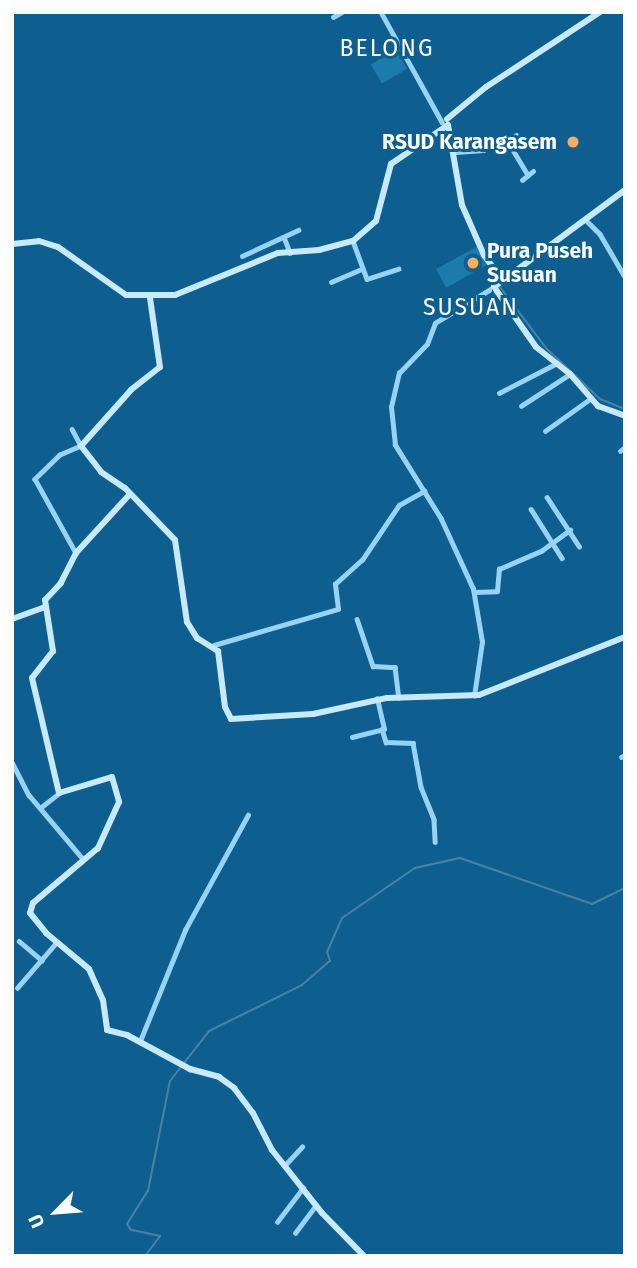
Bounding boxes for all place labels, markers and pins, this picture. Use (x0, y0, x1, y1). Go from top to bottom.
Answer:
place label: RSUD Karangasem (382, 129, 557, 155)
marker: RSUD Karangasem (563, 132, 583, 152)
place label: Pura Puseh Susuan (487, 238, 593, 288)
marker: Pura Puseh Susuan (465, 255, 481, 271)

